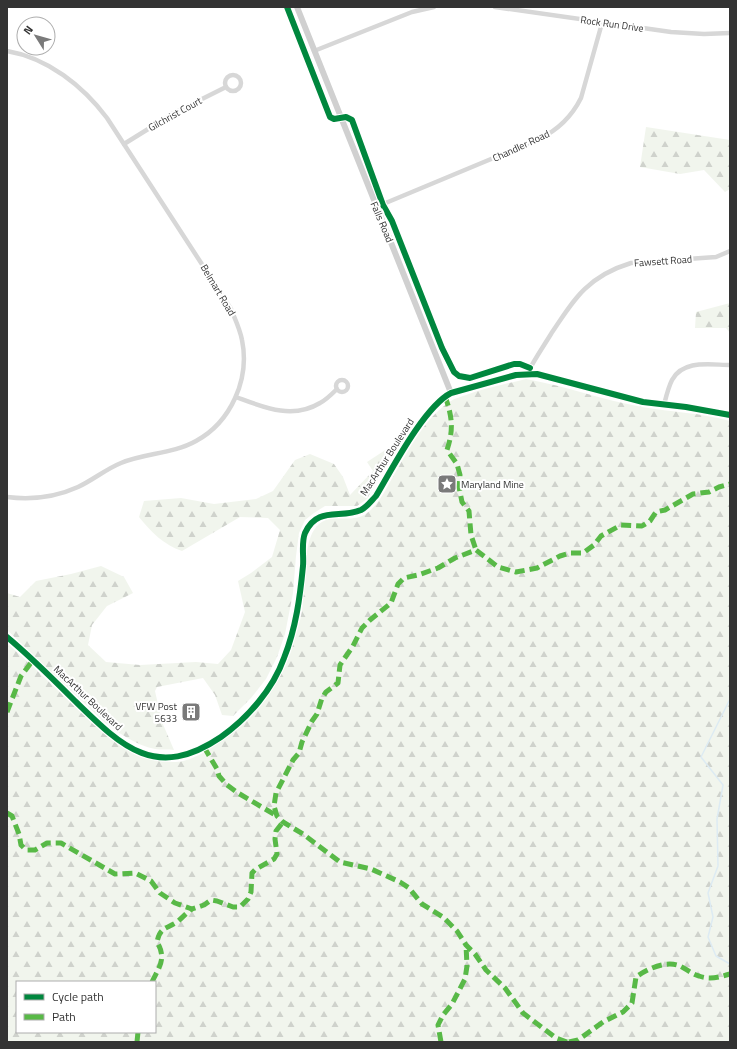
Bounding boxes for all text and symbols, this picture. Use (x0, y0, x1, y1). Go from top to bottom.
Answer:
street label: Rock Run Drive (579, 12, 645, 36)
north arrow (16, 16, 56, 56)
text: N (19, 22, 37, 38)
street label: Gilchrist Court (145, 93, 205, 135)
street label: Chandler Road (490, 126, 552, 166)
street label: Falls Road (367, 199, 397, 245)
street label: Fawsett Road (634, 251, 692, 271)
street label: Belmart Road (197, 261, 239, 319)
street label: MacArthur Boulevard (356, 415, 418, 499)
place icon: Maryland Mine (436, 473, 458, 495)
place label: Maryland Mine (461, 477, 524, 492)
street label: MacArthur Boulevard (50, 662, 126, 734)
place label: VFW Post 5633 (136, 699, 177, 726)
building icon: VFW Post 5633 (180, 701, 202, 723)
legend (16, 981, 156, 1033)
text: Cycle path (52, 987, 104, 1006)
text: Path (52, 1007, 76, 1026)

